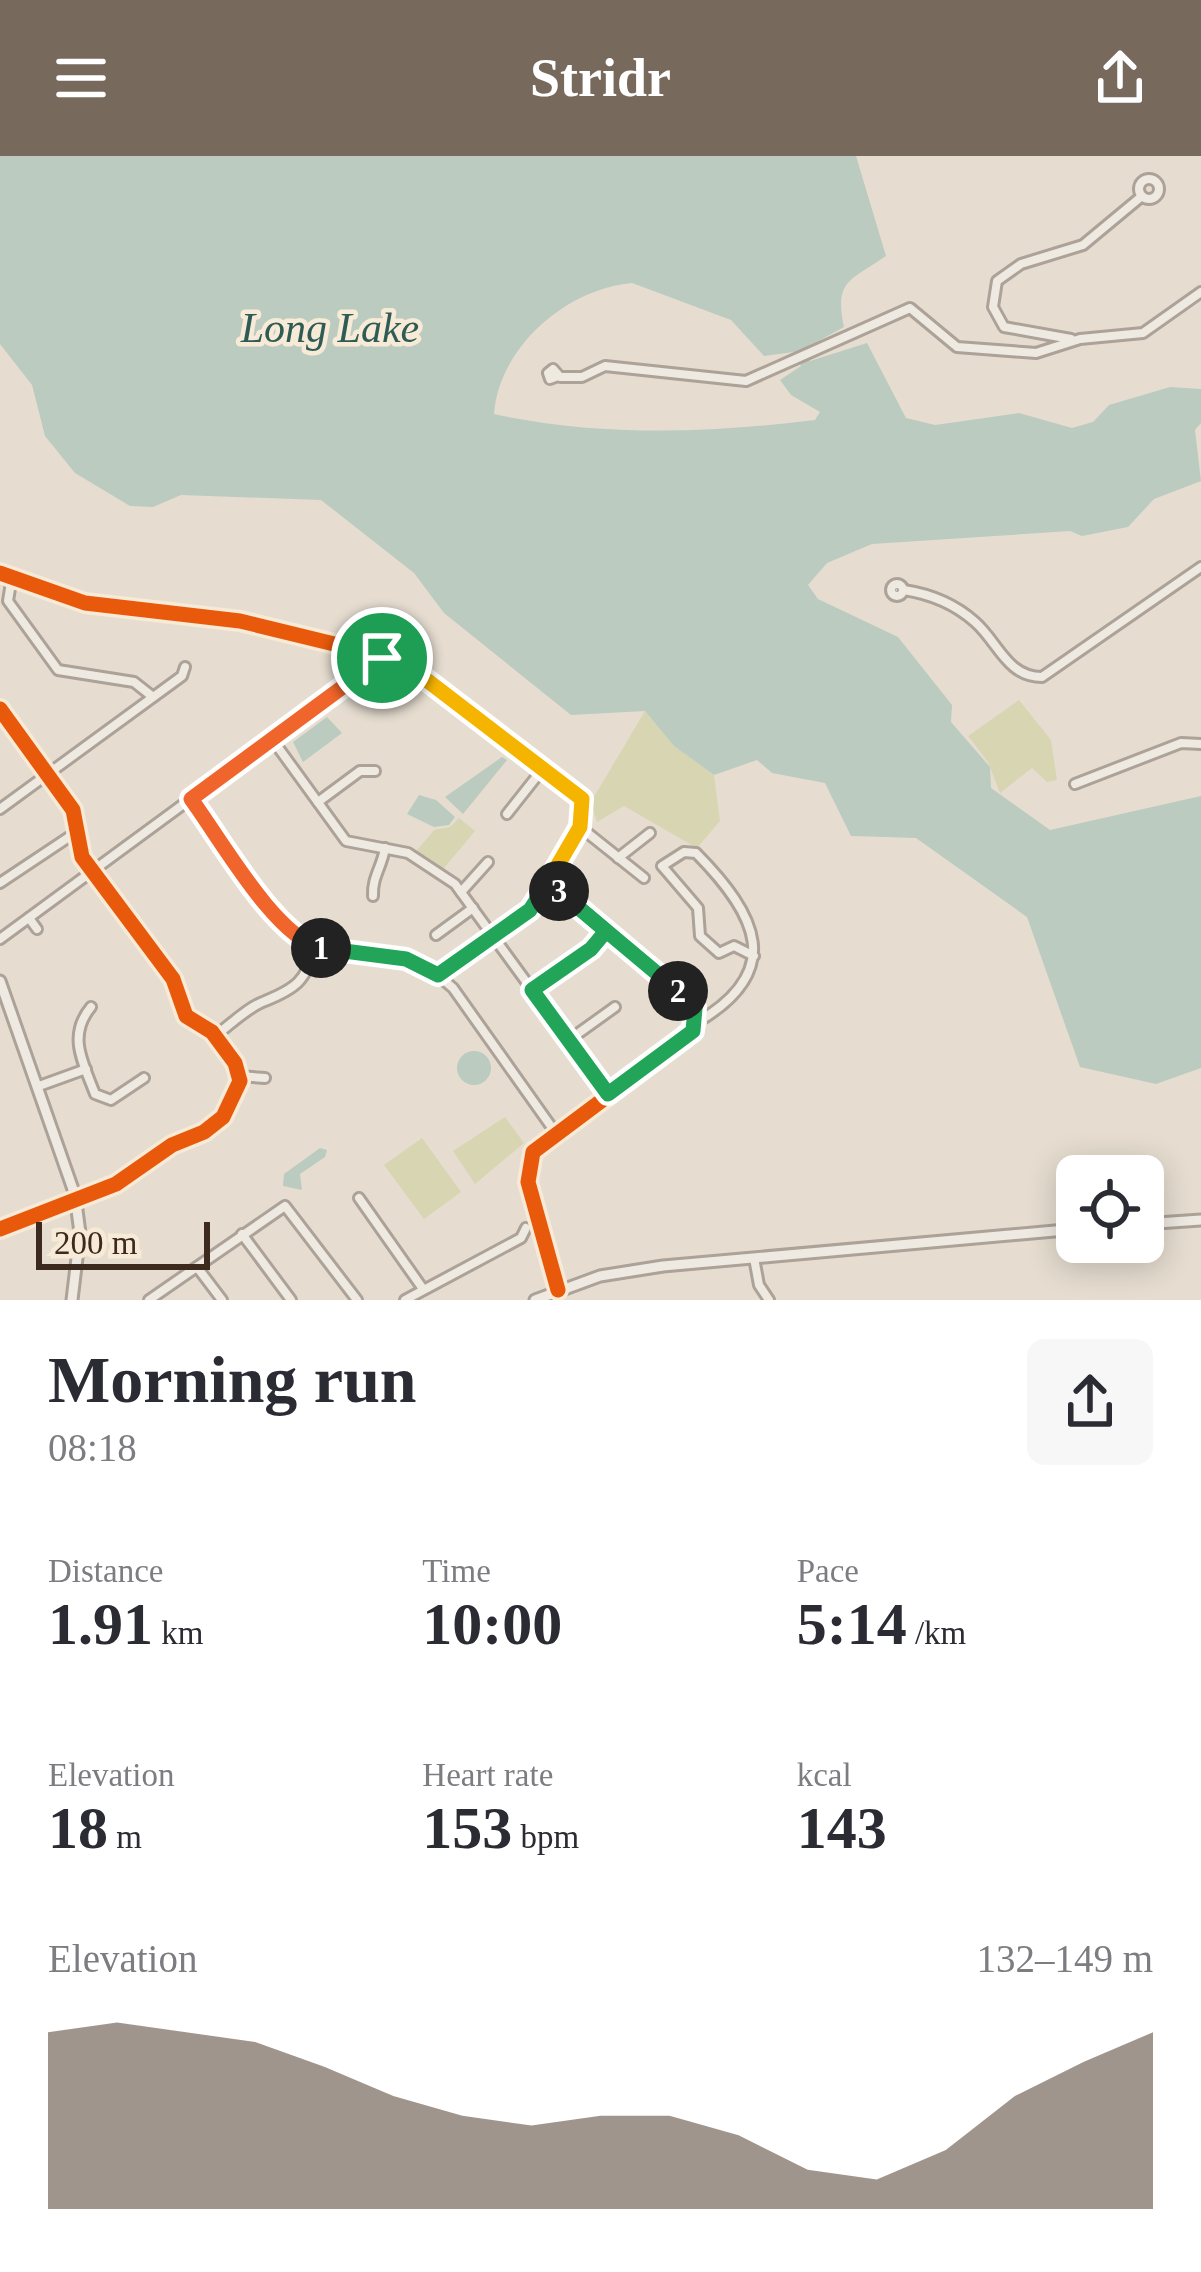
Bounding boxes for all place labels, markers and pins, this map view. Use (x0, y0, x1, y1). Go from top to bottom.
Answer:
pin (331, 607, 433, 709)
pin: 3 (529, 861, 589, 921)
pin: 1 (291, 918, 351, 978)
pin: 2 (648, 961, 708, 1021)

